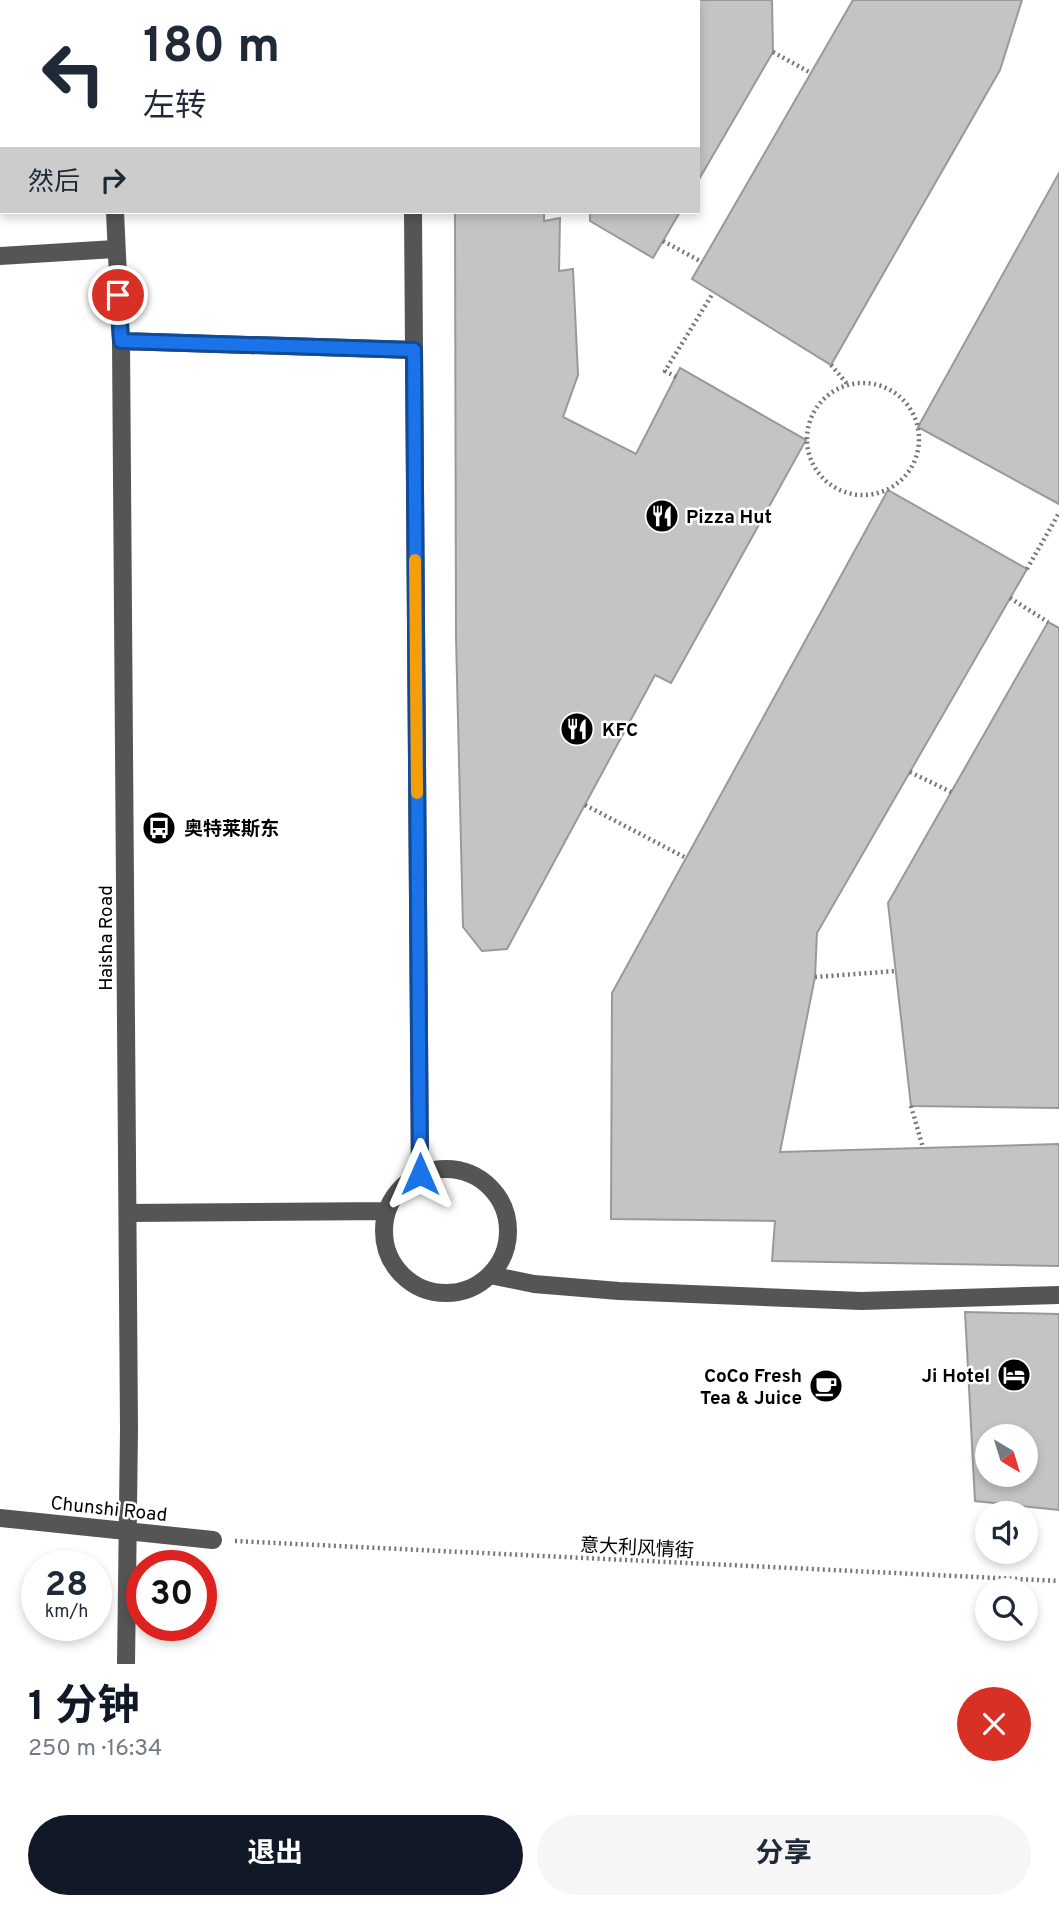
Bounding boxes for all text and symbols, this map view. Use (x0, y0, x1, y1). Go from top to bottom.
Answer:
text: 180 m (143, 18, 280, 80)
icon: left (28, 28, 119, 119)
text: 左转 (143, 88, 207, 128)
icon: right (94, 161, 132, 199)
text: 然后 (28, 167, 80, 200)
pin (88, 265, 148, 325)
icon: arrive (99, 276, 137, 314)
restaurant icon: Pizza Hut (643, 497, 681, 535)
place label: Pizza Hut (686, 506, 772, 530)
restaurant icon: KFC (558, 710, 596, 748)
place label: KFC (602, 719, 638, 743)
bus stop icon: 奥特莱斯东 (140, 809, 178, 847)
place label: 奥特莱斯东 (184, 818, 279, 842)
street label: Haisha Road (95, 885, 119, 991)
position arrow (383, 1137, 457, 1211)
hotel icon: Ji Hotel (995, 1356, 1033, 1394)
place label: CoCo Fresh Tea & Juice (700, 1365, 802, 1411)
place label: Ji Hotel (922, 1365, 990, 1389)
cafe icon: CoCo Fresh Tea & Juice (807, 1367, 845, 1405)
north arrow (975, 1424, 1038, 1488)
map controls (975, 1424, 1038, 1641)
street label: Chunshi Road (49, 1492, 168, 1528)
button: sound (975, 1501, 1038, 1564)
street label: 意大利风情街 (579, 1534, 694, 1564)
speed limit sign: 30 (126, 1550, 217, 1641)
text: 28 (45, 1564, 88, 1608)
button: search (975, 1578, 1038, 1641)
text: km/h (45, 1601, 88, 1624)
text: 1 分钟 (28, 1682, 139, 1735)
button: close (957, 1687, 1031, 1761)
text: 250 m · 16:34 (28, 1735, 162, 1764)
button: 退出 (28, 1815, 523, 1895)
button: 分享 (537, 1815, 1031, 1895)

